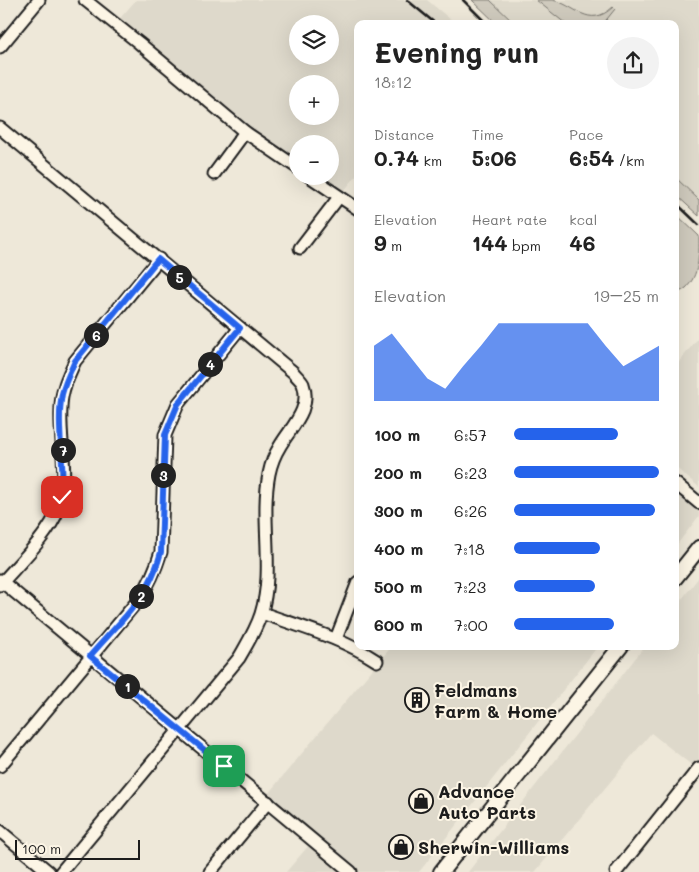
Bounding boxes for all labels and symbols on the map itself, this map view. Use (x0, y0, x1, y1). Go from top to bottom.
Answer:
pin: 5 (166, 264, 192, 290)
pin: 6 (84, 322, 108, 348)
pin: 4 (198, 352, 222, 376)
pin: 7 (50, 438, 76, 462)
pin: 3 (150, 462, 176, 488)
pin (41, 476, 83, 518)
pin: 2 (128, 584, 154, 608)
pin: 1 (114, 674, 140, 698)
place label: Feldmans Farm & Home (434, 678, 557, 723)
building icon: Feldmans Farm & Home (404, 687, 430, 713)
pin (203, 745, 245, 787)
place label: Advance Auto Parts (438, 779, 536, 824)
shop icon: Advance Auto Parts (408, 788, 434, 814)
shop icon: Sherwin-Williams (388, 834, 414, 860)
place label: Sherwin-Williams (418, 835, 569, 859)
scale bar (15, 837, 140, 860)

